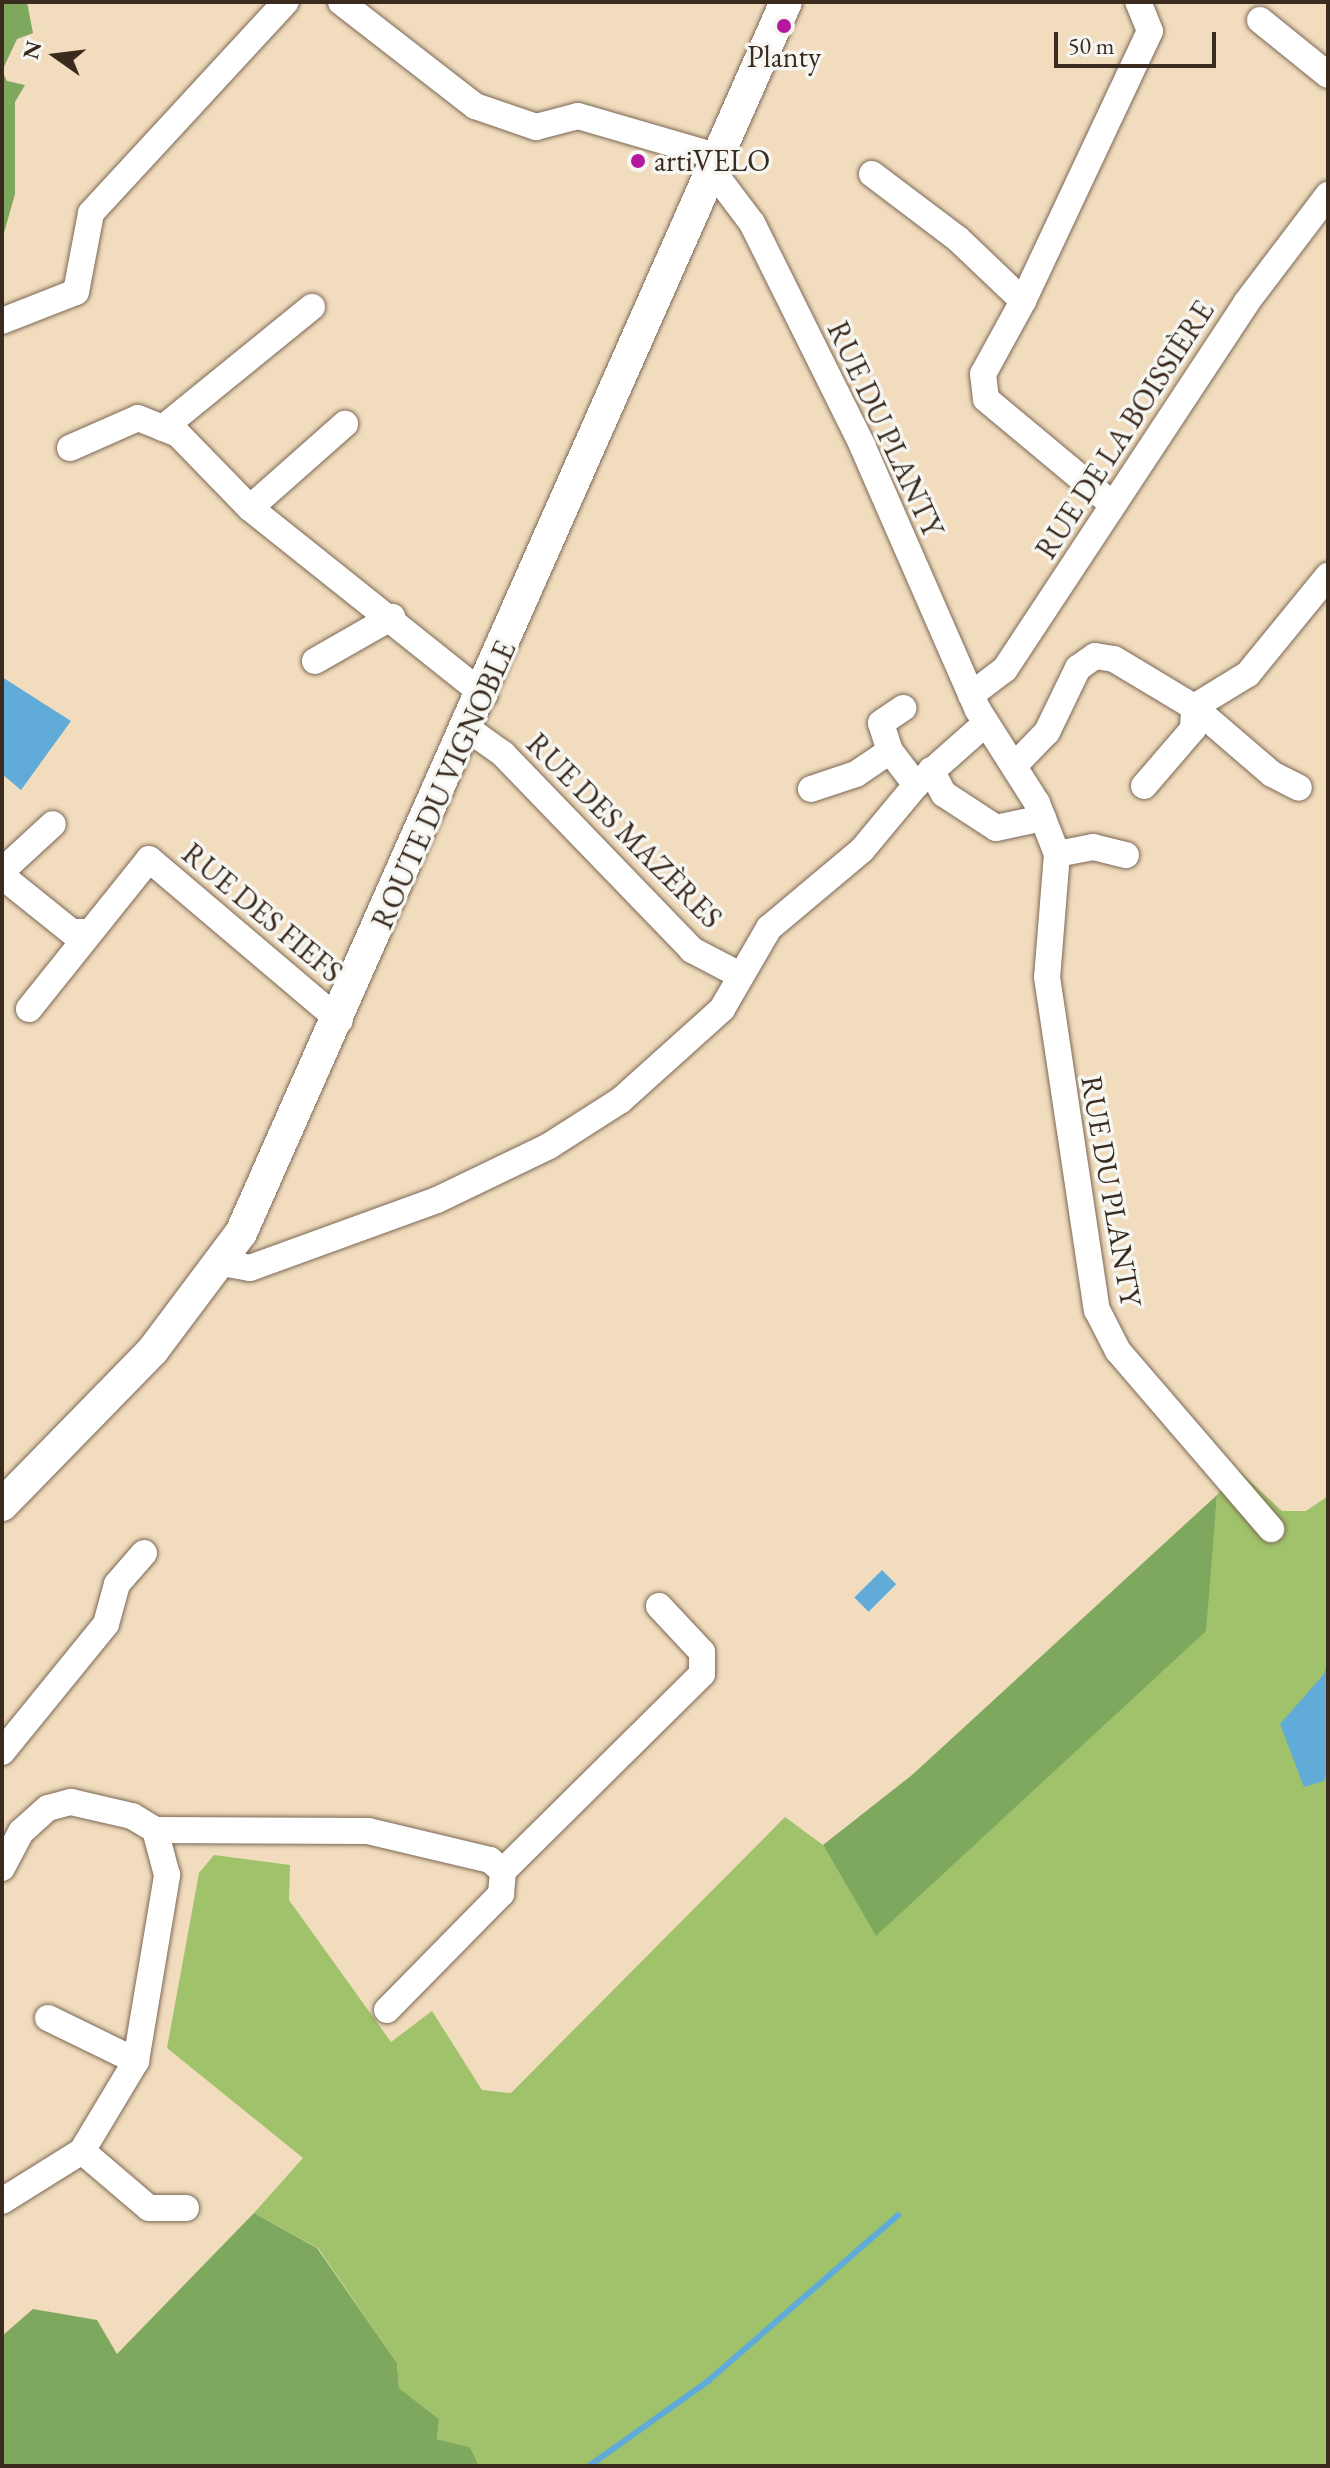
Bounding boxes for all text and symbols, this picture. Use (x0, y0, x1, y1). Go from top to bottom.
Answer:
north arrow (16, 16, 96, 96)
scale bar (1058, 16, 1220, 66)
marker: Planty (775, 17, 793, 35)
text: 50 m (1068, 30, 1115, 61)
text: N (16, 38, 48, 62)
place label: Planty (747, 39, 821, 75)
place label: artiVELO (654, 143, 770, 179)
marker: artiVELO (629, 152, 647, 170)
street label: RUE DE LA BOISSIÈRE (1028, 294, 1222, 566)
street label: RUE DU PLANTY (819, 316, 951, 542)
street label: ROUTE DU VIGNOBLE (364, 636, 524, 934)
street label: RUE DES MAZÈRES (519, 726, 729, 936)
street label: RUE DES FIEFS (175, 836, 349, 990)
street label: RUE DU PLANTY (1073, 1073, 1149, 1309)

